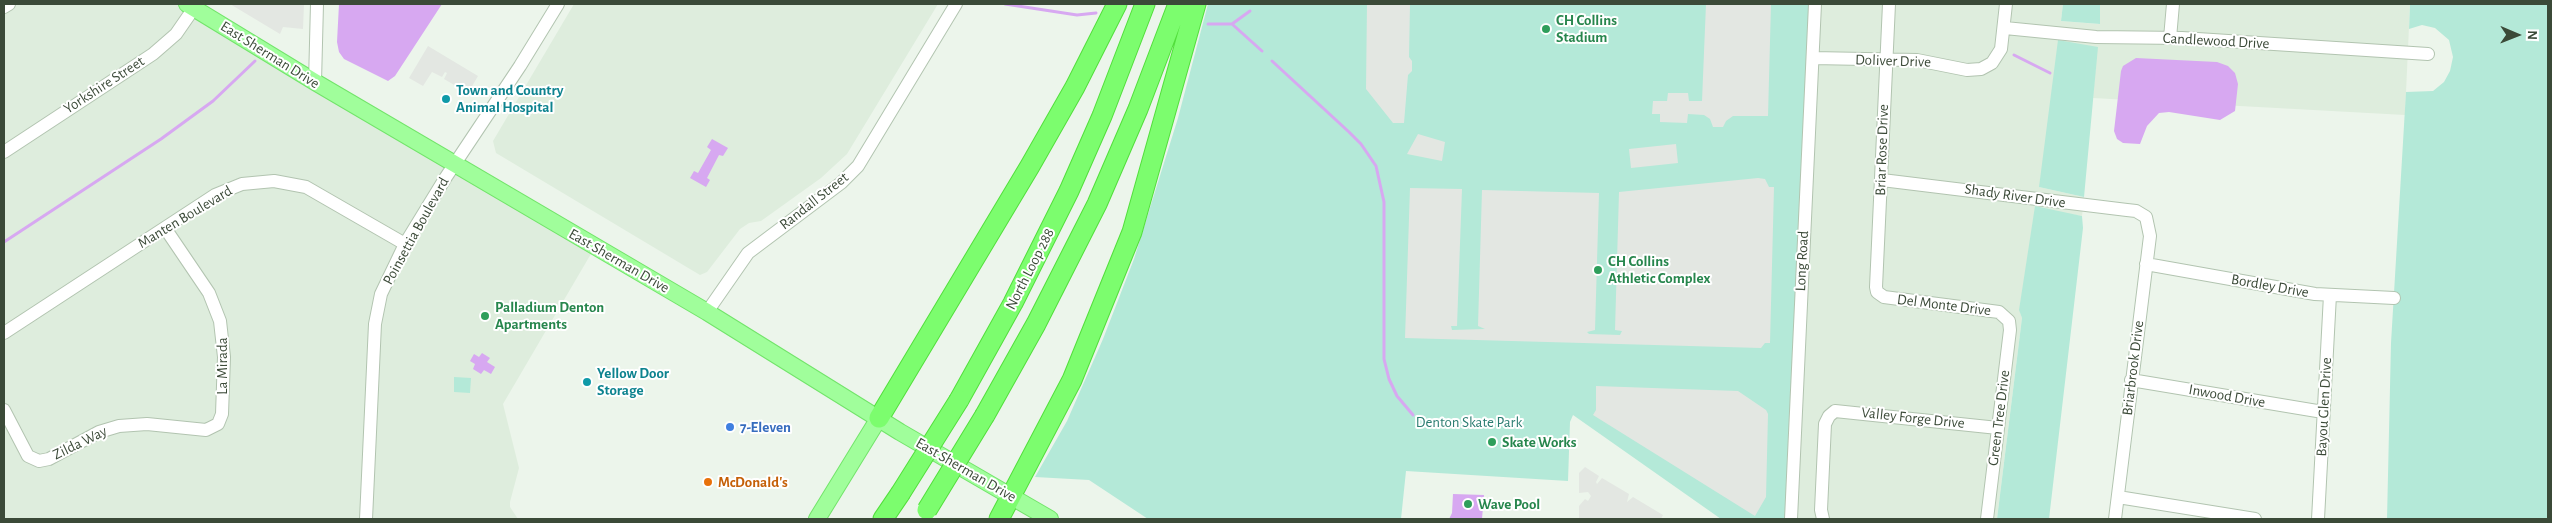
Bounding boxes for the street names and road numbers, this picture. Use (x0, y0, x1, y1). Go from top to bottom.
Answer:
street label: East Sherman Drive (217, 17, 323, 93)
street label: Candlewood Drive (2162, 29, 2270, 53)
street label: Doliver Drive (1855, 51, 1931, 71)
street label: Yorkshire Street (60, 52, 148, 118)
street label: Briar Rose Drive (1871, 104, 1893, 196)
street label: Randall Street (776, 169, 852, 233)
street label: Poinsettia Boulevard (379, 174, 453, 288)
street label: Shady River Drive (1963, 180, 2067, 212)
street label: Manten Boulevard (135, 182, 235, 252)
street label: East Sherman Drive (565, 225, 673, 297)
street label: North Loop 288 (1002, 225, 1058, 313)
street label: Long Road (1791, 230, 1813, 292)
street label: Bordley Drive (2230, 270, 2310, 302)
street label: Del Monte Drive (1896, 290, 1992, 320)
street label: Briarbrook Drive (2118, 319, 2148, 417)
street label: La Mirada (213, 337, 231, 395)
street label: Bayou Glen Drive (2312, 357, 2336, 457)
street label: Green Tree Drive (1984, 369, 2014, 467)
street label: Inwood Drive (2187, 380, 2267, 412)
street label: Valley Forge Drive (1860, 404, 1966, 432)
street label: Zilda Way (50, 422, 110, 464)
street label: East Sherman Drive (912, 434, 1020, 506)

